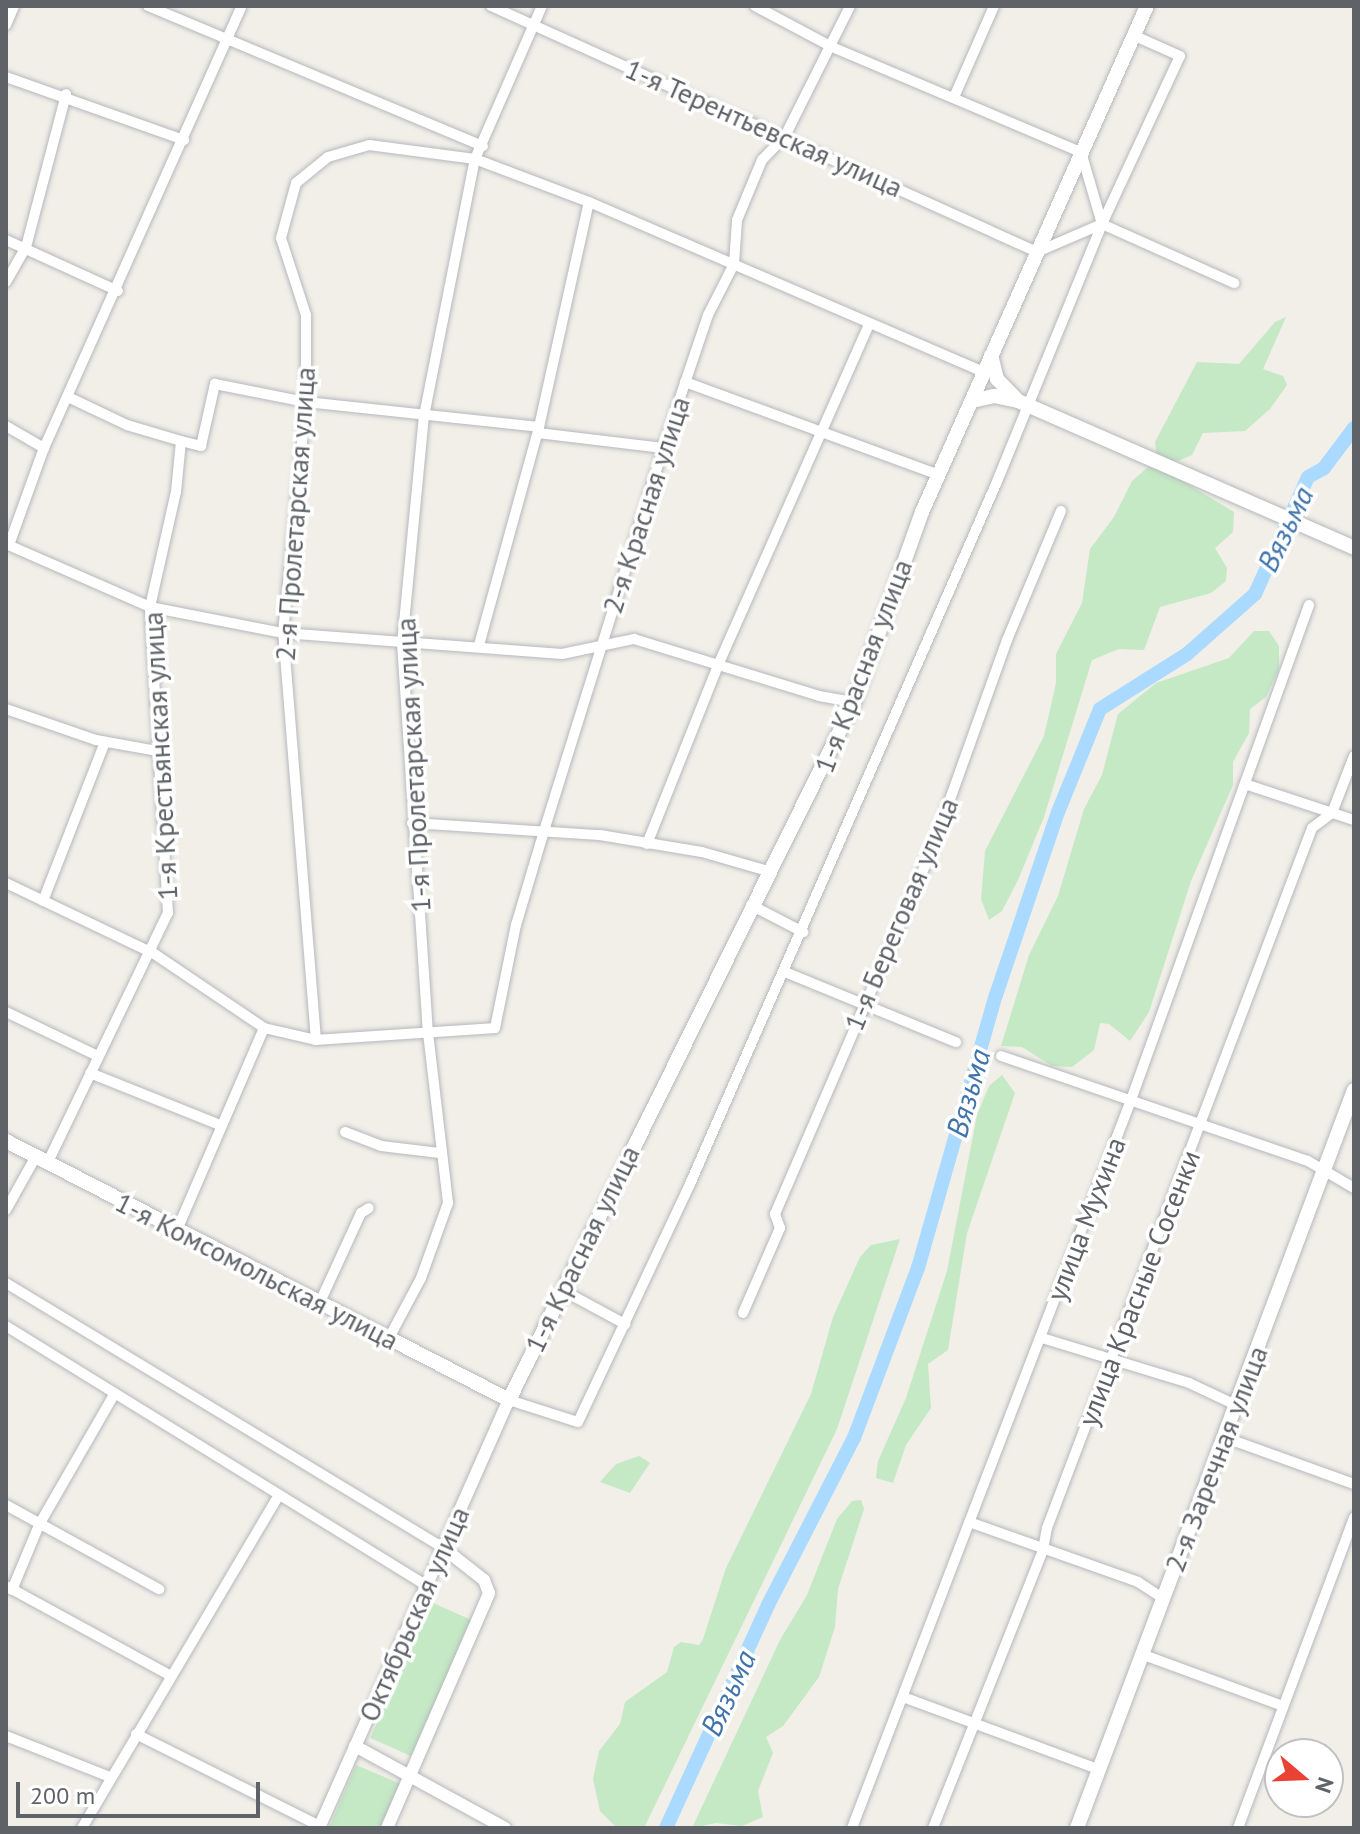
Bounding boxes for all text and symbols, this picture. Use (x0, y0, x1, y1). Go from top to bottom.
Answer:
street label: 1-я Терентьевская улица (620, 51, 908, 205)
street label: 2-я Пролетарская улица (268, 366, 322, 662)
street label: 2-я Красная улица (595, 392, 697, 618)
water label: Вязьма (1249, 481, 1321, 577)
street label: 1-я Красная улица (807, 555, 919, 777)
street label: 1-я Крестьянская улица (136, 611, 184, 901)
street label: 1-я Пролетарская улица (389, 617, 437, 913)
street label: 1-я Береговая улица (837, 792, 965, 1036)
water label: Вязьма (938, 1045, 998, 1141)
street label: улица Мухина (1039, 1132, 1133, 1306)
street label: 1-я Красная улица (517, 1140, 647, 1358)
street label: улица Красные Сосенки (1071, 1145, 1207, 1431)
street label: 1-я Комсомольская улица (110, 1185, 404, 1357)
street label: 2-я Заречная улица (1157, 1341, 1275, 1577)
street label: Октябрьская улица (352, 1501, 476, 1727)
water label: Вязьма (693, 1645, 763, 1741)
north arrow (1264, 1738, 1344, 1818)
scale bar (20, 1766, 264, 1816)
text: N (1309, 1774, 1340, 1797)
text: 200 m (30, 1780, 95, 1811)

